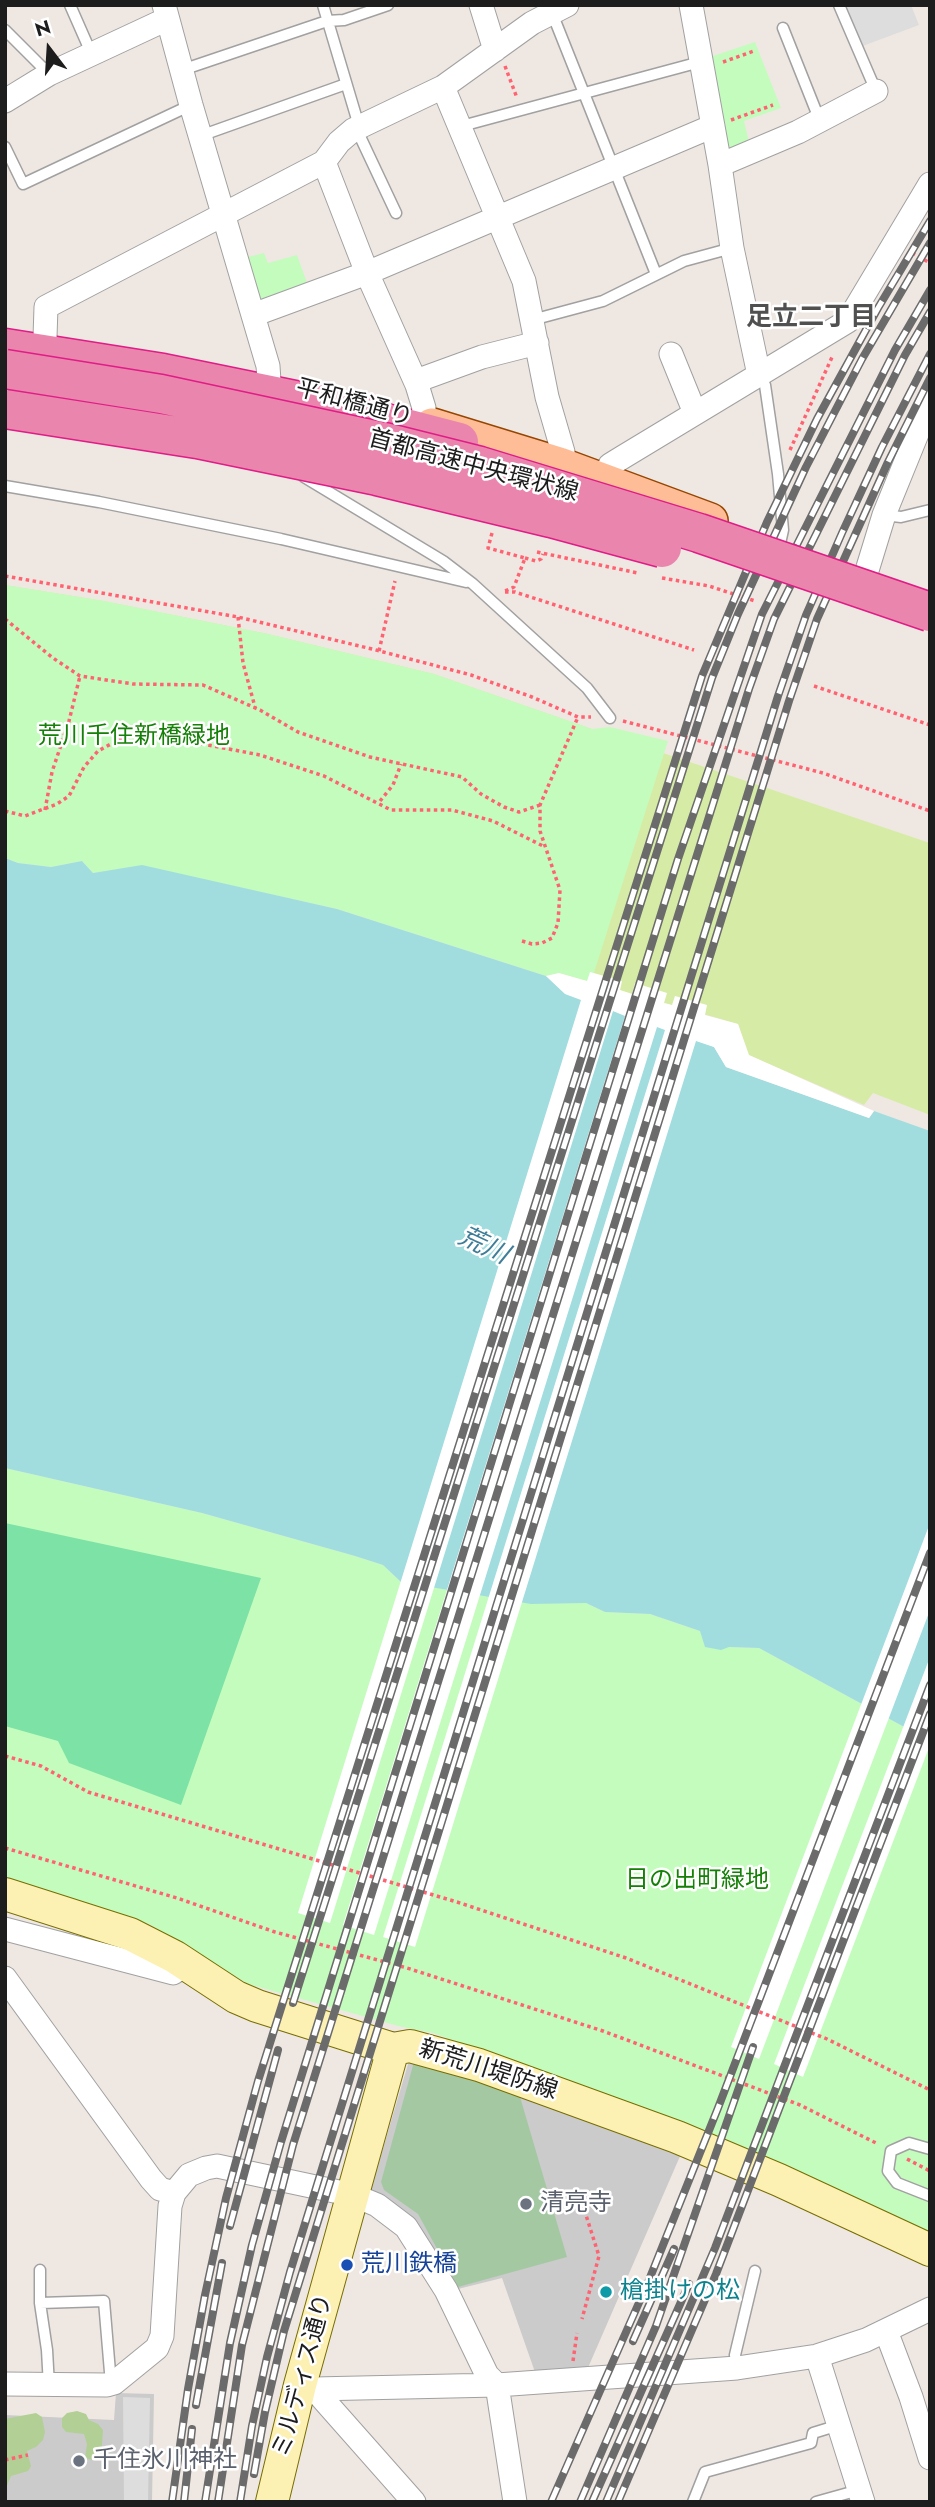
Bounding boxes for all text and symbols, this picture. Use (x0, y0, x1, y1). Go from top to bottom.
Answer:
text: N (32, 13, 54, 44)
north arrow (14, 14, 84, 84)
district label: 足立二丁目 (746, 303, 876, 335)
street label: 平和橋通り (292, 375, 416, 433)
street label: 首都高速中央環状線 (365, 425, 581, 509)
park label: 荒川千住新橋緑地 (38, 723, 230, 751)
water label: 荒川 (453, 1222, 513, 1272)
park label: 日の出町緑地 (625, 1867, 769, 1895)
street label: 新荒川堤防線 (415, 2035, 561, 2107)
place label: 清亮寺 (540, 2190, 612, 2218)
marker: 清亮寺 (518, 2196, 534, 2212)
place label: 荒川鉄橋 (361, 2251, 457, 2279)
marker: 荒川鉄橋 (339, 2257, 355, 2273)
place label: 槍掛けの松 (620, 2278, 740, 2306)
marker: 槍掛けの松 (598, 2284, 614, 2300)
street label: ミルディス通り (268, 2291, 340, 2461)
place label: 千住氷川神社 (93, 2447, 237, 2475)
marker: 千住氷川神社 (71, 2453, 87, 2469)

